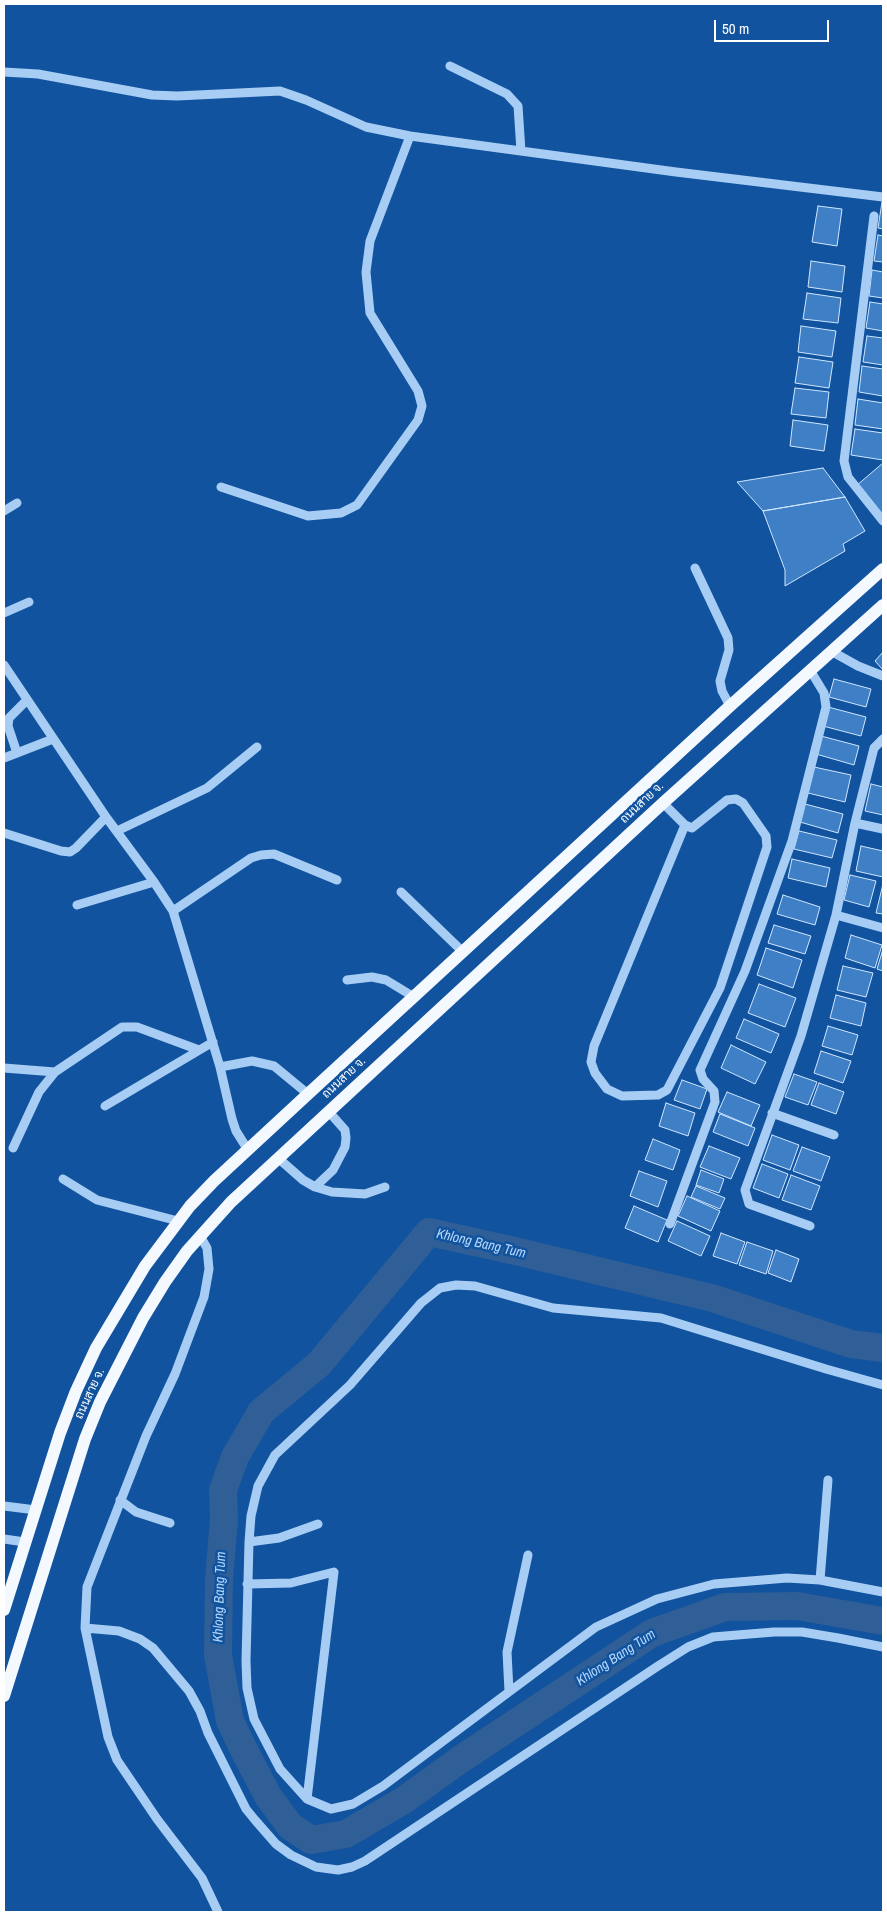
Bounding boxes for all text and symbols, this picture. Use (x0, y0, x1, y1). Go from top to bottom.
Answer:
scale bar (717, 10, 832, 42)
text: 50 m (722, 18, 749, 39)
street label: ถนนสาย จ. (617, 779, 667, 827)
street label: ถนนสาย จ. (319, 1054, 369, 1102)
water label: Khlong Bang Tum (435, 1226, 527, 1262)
street label: ถนนสาย จ. (72, 1366, 108, 1422)
water label: Khlong Bang Tum (210, 1551, 230, 1643)
water label: Khlong Bang Tum (573, 1626, 659, 1690)

